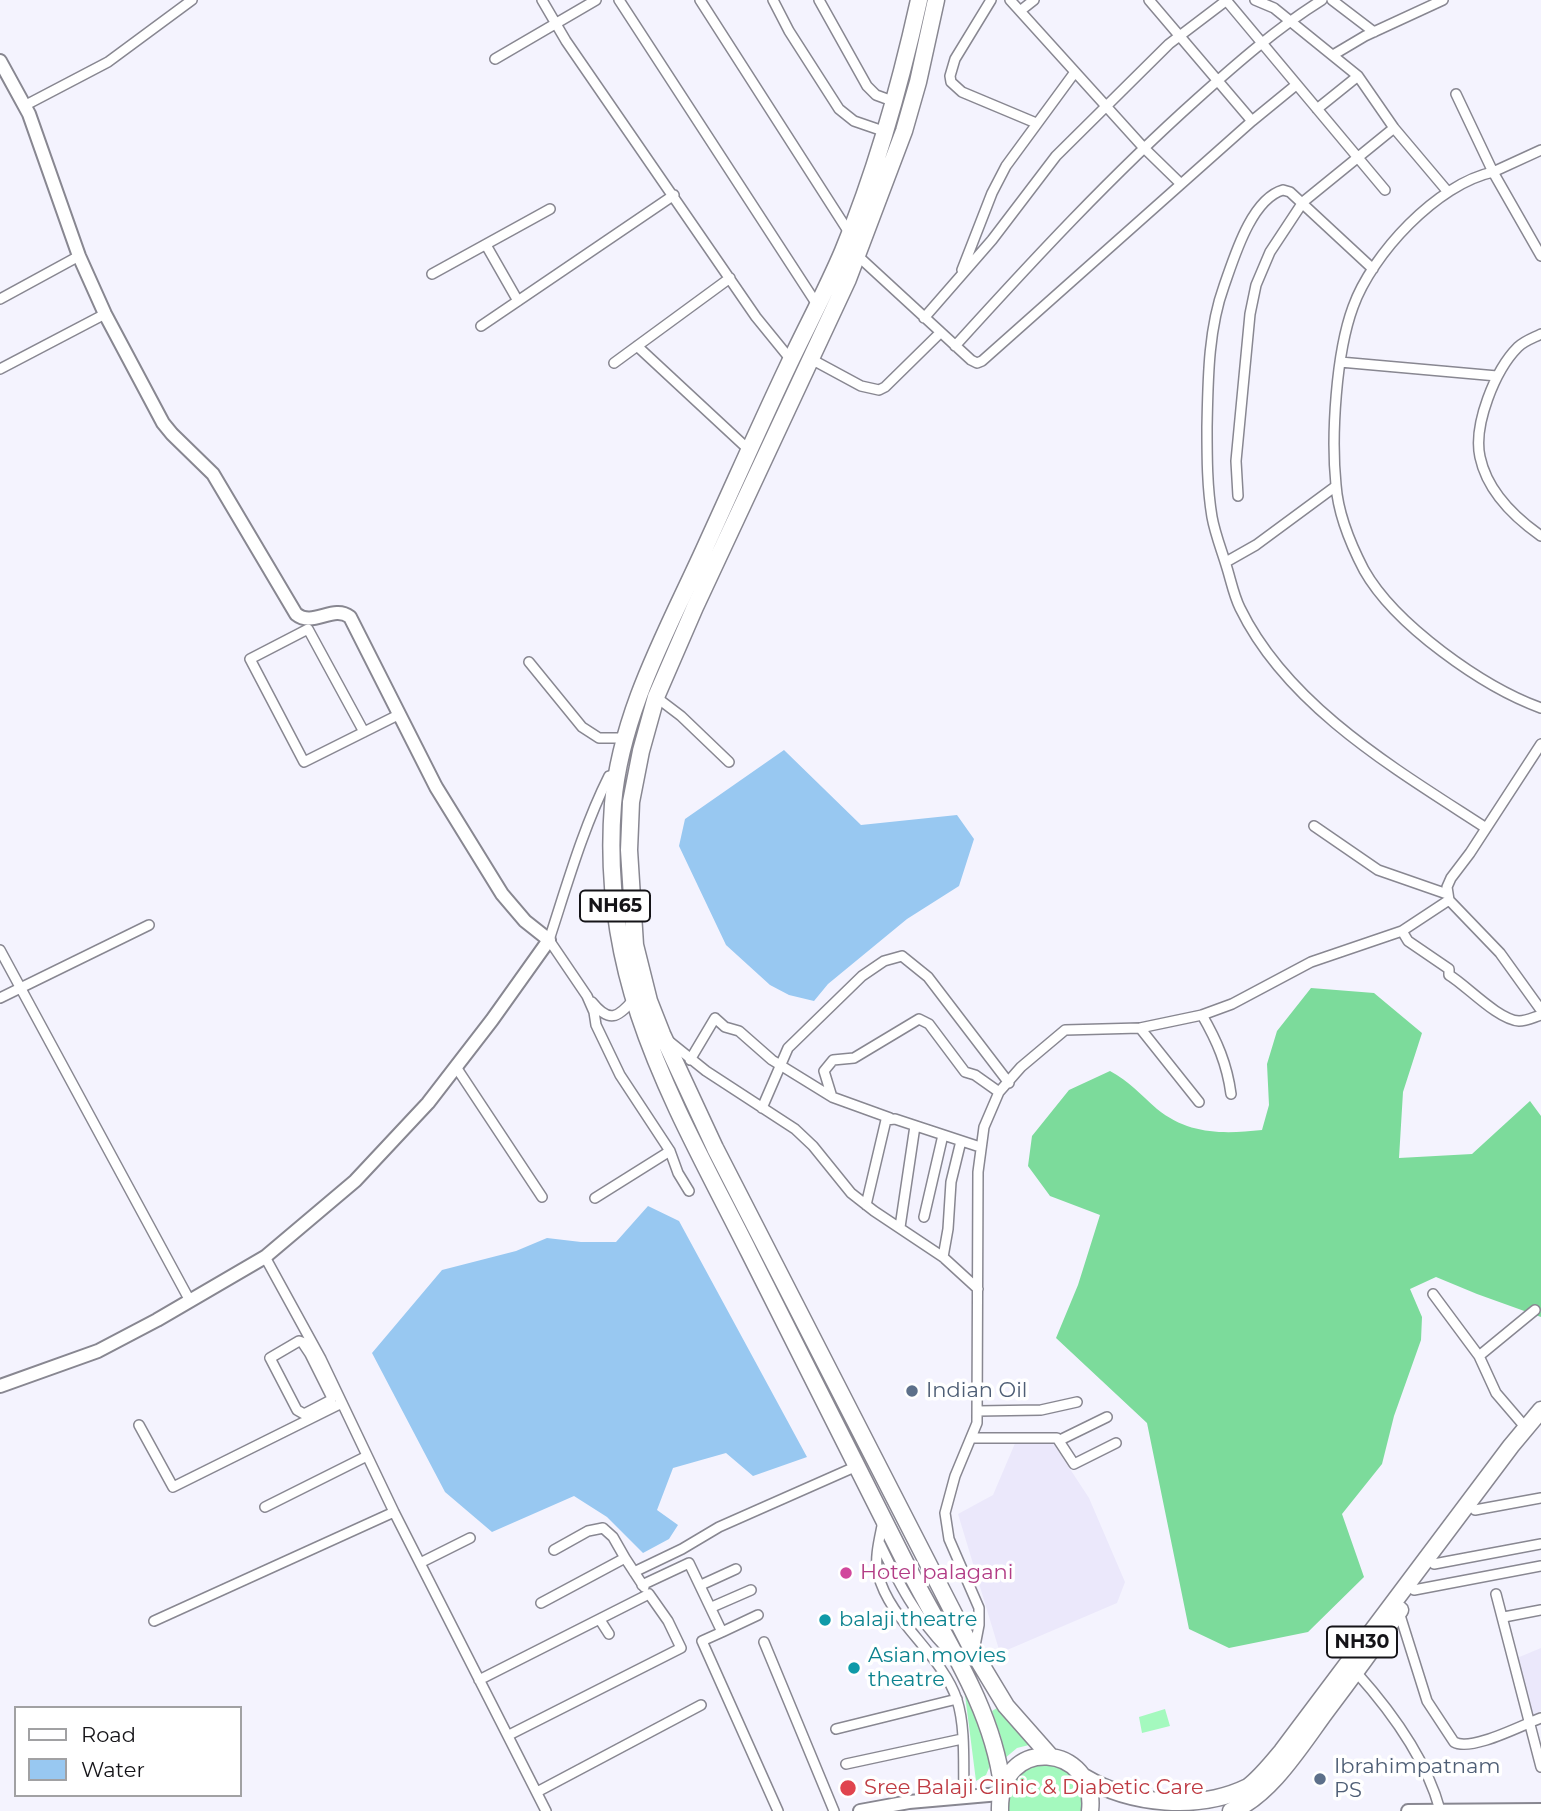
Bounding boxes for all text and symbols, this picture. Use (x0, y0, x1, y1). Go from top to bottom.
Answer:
road number: NH65 (580, 890, 650, 922)
place label: Indian Oil (926, 1378, 1027, 1404)
marker: Indian Oil (904, 1383, 920, 1399)
place label: Hotel palagani (860, 1560, 1013, 1586)
marker: Hotel palagani (838, 1565, 854, 1581)
place label: balaji theatre (839, 1607, 977, 1633)
marker: balaji theatre (817, 1612, 833, 1628)
road number: NH30 (1327, 1626, 1397, 1658)
place label: Asian movies theatre (868, 1643, 1006, 1693)
marker: Asian movies theatre (846, 1660, 862, 1676)
legend (14, 1706, 242, 1797)
text: Road (81, 1722, 136, 1747)
place label: Ibrahimpatnam PS (1334, 1754, 1501, 1804)
text: Water (81, 1757, 145, 1782)
marker: Ibrahimpatnam PS (1312, 1771, 1328, 1787)
place label: Sree Balaji Clinic & Diabetic Care (864, 1775, 1204, 1801)
marker: Sree Balaji Clinic & Diabetic Care (838, 1778, 858, 1798)

